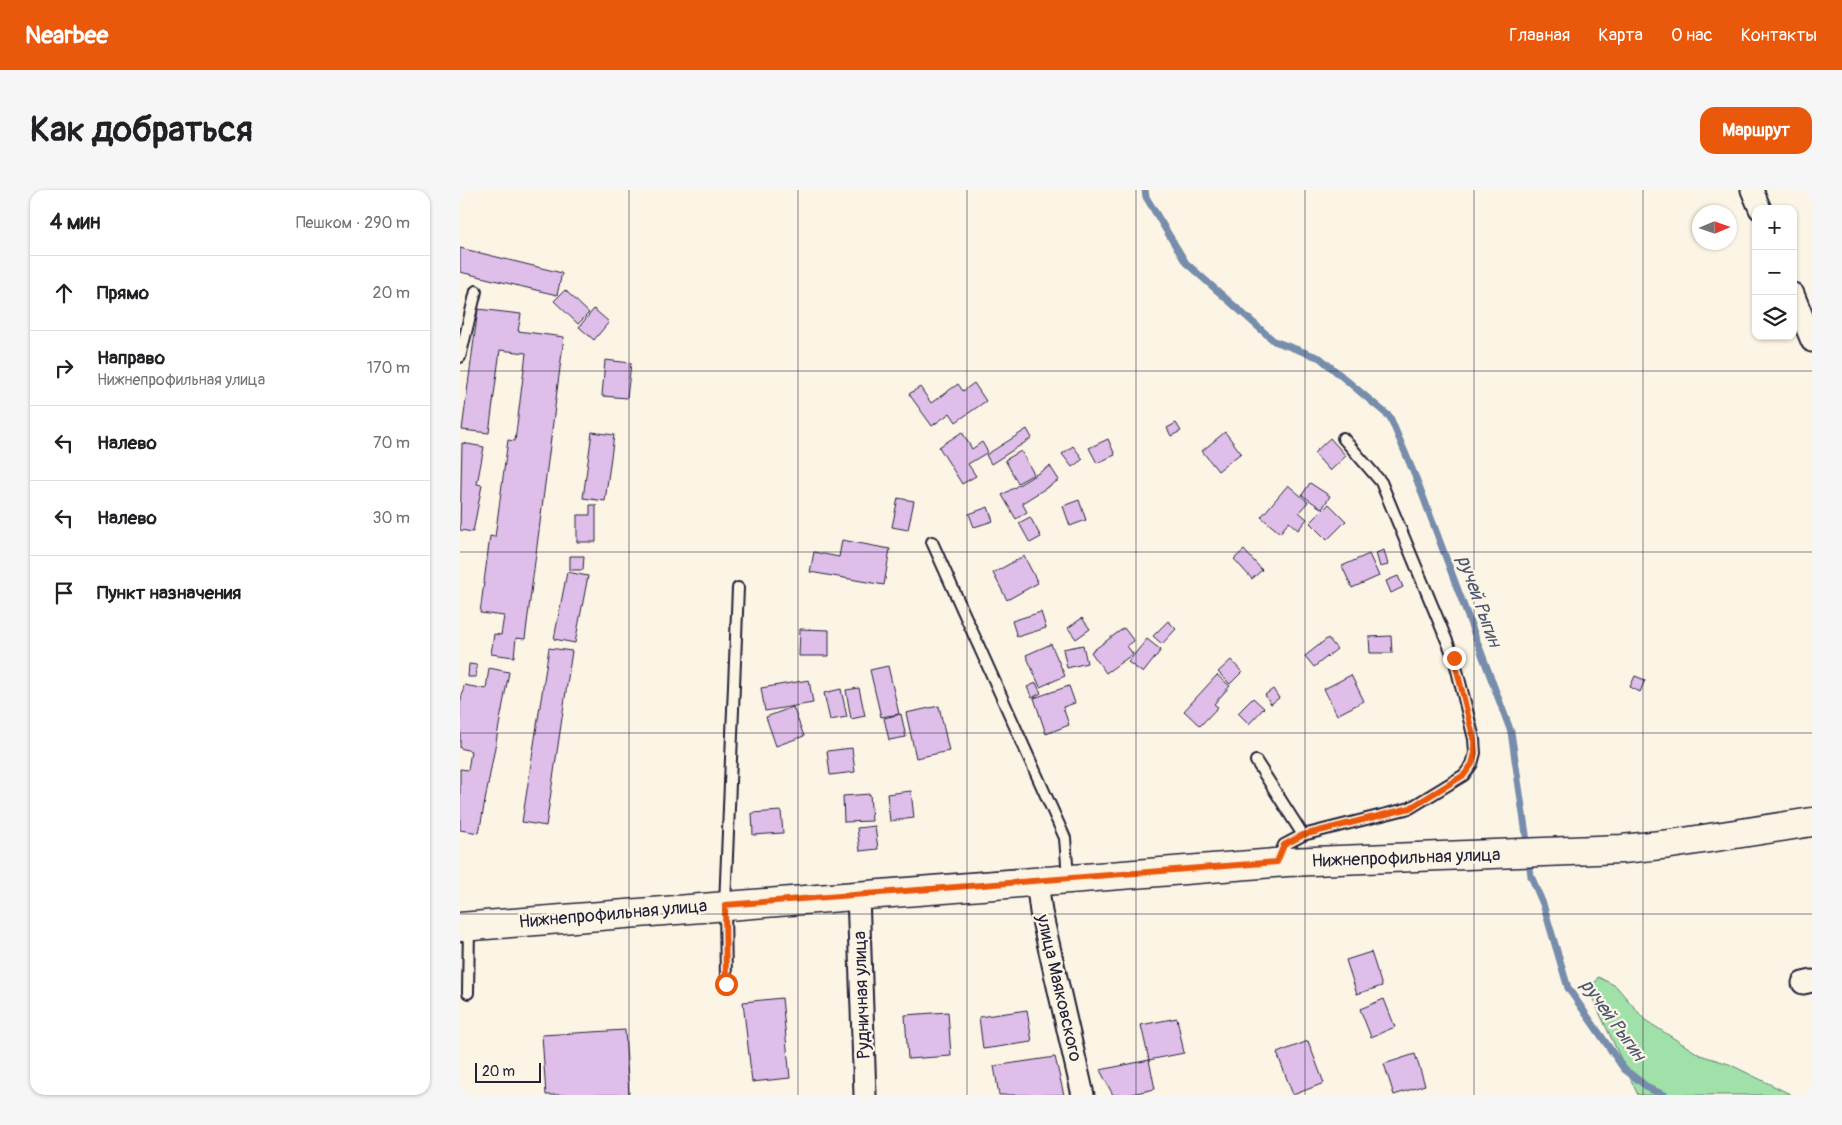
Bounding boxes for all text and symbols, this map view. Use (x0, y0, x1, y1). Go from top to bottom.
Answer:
text: Nearbee (25, 21, 108, 50)
text: Главная (1509, 24, 1570, 47)
text: Карта (1598, 24, 1643, 47)
text: О нас (1671, 24, 1713, 47)
text: Контакты (1741, 24, 1817, 47)
button: Маршрут (1700, 107, 1812, 154)
text: Как добраться (30, 108, 253, 152)
north arrow (1692, 205, 1737, 250)
map controls (1752, 205, 1797, 340)
button: + (1752, 205, 1797, 250)
text: 4 мин (50, 209, 100, 236)
text: Пешком · 290 m (296, 213, 410, 233)
button: − (1752, 250, 1797, 295)
icon: ahead (50, 279, 78, 307)
text: Прямо (97, 281, 149, 305)
text: 20 m (372, 283, 410, 303)
button: layers (1752, 295, 1797, 340)
text: Направо (97, 346, 165, 370)
icon: right (50, 354, 78, 382)
text: 170 m (367, 358, 410, 378)
text: Нижнепрофильная улица (97, 370, 265, 390)
icon: left (50, 429, 78, 457)
text: Налево (97, 431, 157, 455)
text: 70 m (373, 433, 410, 453)
icon: left (50, 504, 78, 532)
text: Налево (97, 506, 157, 530)
text: 30 m (372, 508, 410, 528)
water label: ручей Рыгин (1451, 552, 1507, 652)
icon: arrive (50, 579, 78, 607)
text: Пункт назначения (97, 581, 241, 605)
route end (1443, 647, 1466, 670)
street label: Нижнепрофильная улица (1311, 843, 1501, 873)
street label: Нижнепрофильная улица (518, 894, 708, 934)
street label: улица Маяковского (1031, 911, 1087, 1064)
street label: Рудничная улица (848, 931, 876, 1059)
route start (715, 973, 738, 996)
water label: ручей Рыгин (1575, 974, 1652, 1068)
scale bar (475, 1060, 541, 1083)
text: 20 m (482, 1063, 515, 1080)

